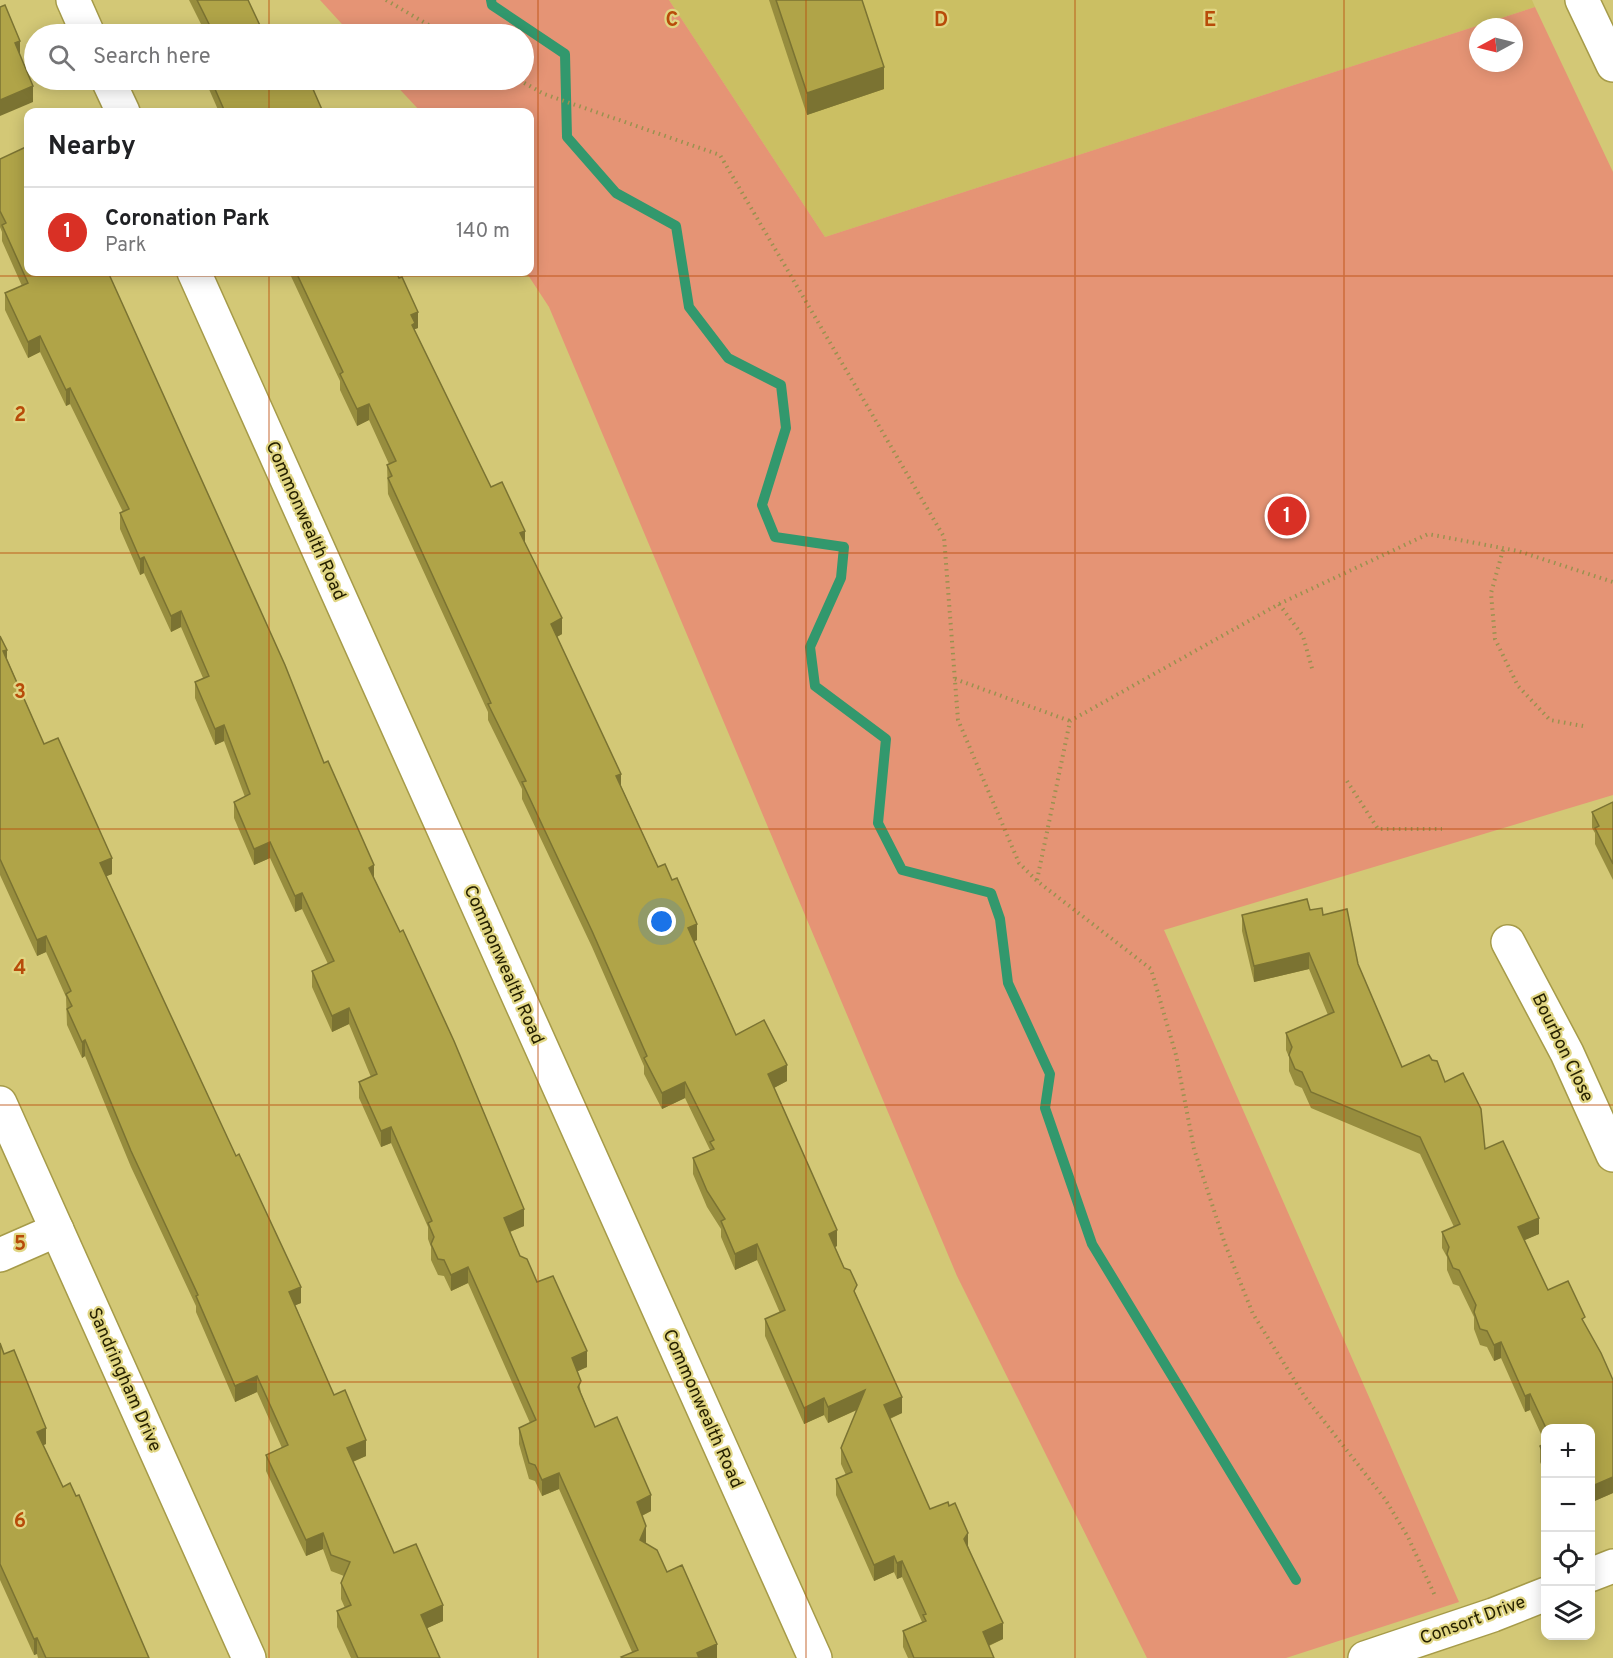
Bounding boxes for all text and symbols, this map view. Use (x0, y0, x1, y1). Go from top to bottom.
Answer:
text: C (666, 8, 678, 34)
text: D (934, 8, 948, 34)
text: E (1204, 8, 1216, 34)
north arrow (1469, 18, 1523, 72)
search box (24, 24, 534, 90)
icon: search (45, 41, 78, 74)
text: Search here (93, 44, 211, 71)
text: Nearby (48, 131, 136, 164)
text: Coronation Park (105, 206, 270, 233)
text: 1 (64, 219, 72, 245)
text: 140 m (456, 219, 510, 245)
text: Park (105, 233, 146, 259)
text: 2 (14, 403, 26, 429)
street label: Commonwealth Road (260, 438, 350, 604)
pin: 1 (1268, 494, 1306, 538)
text: 3 (14, 680, 26, 706)
street label: Commonwealth Road (458, 882, 548, 1048)
your location (647, 907, 676, 936)
text: 4 (14, 956, 26, 982)
street label: Bourbon Close (1526, 990, 1598, 1106)
text: 5 (14, 1232, 26, 1258)
street label: Sandringham Drive (82, 1304, 166, 1456)
street label: Commonwealth Road (657, 1326, 747, 1492)
map controls (1541, 1424, 1595, 1640)
button: + (1541, 1424, 1595, 1478)
button: − (1541, 1478, 1595, 1532)
text: 6 (14, 1509, 26, 1535)
button: locate (1541, 1532, 1595, 1586)
button: layers (1541, 1586, 1595, 1640)
street label: Consort Drive (1417, 1591, 1529, 1651)

